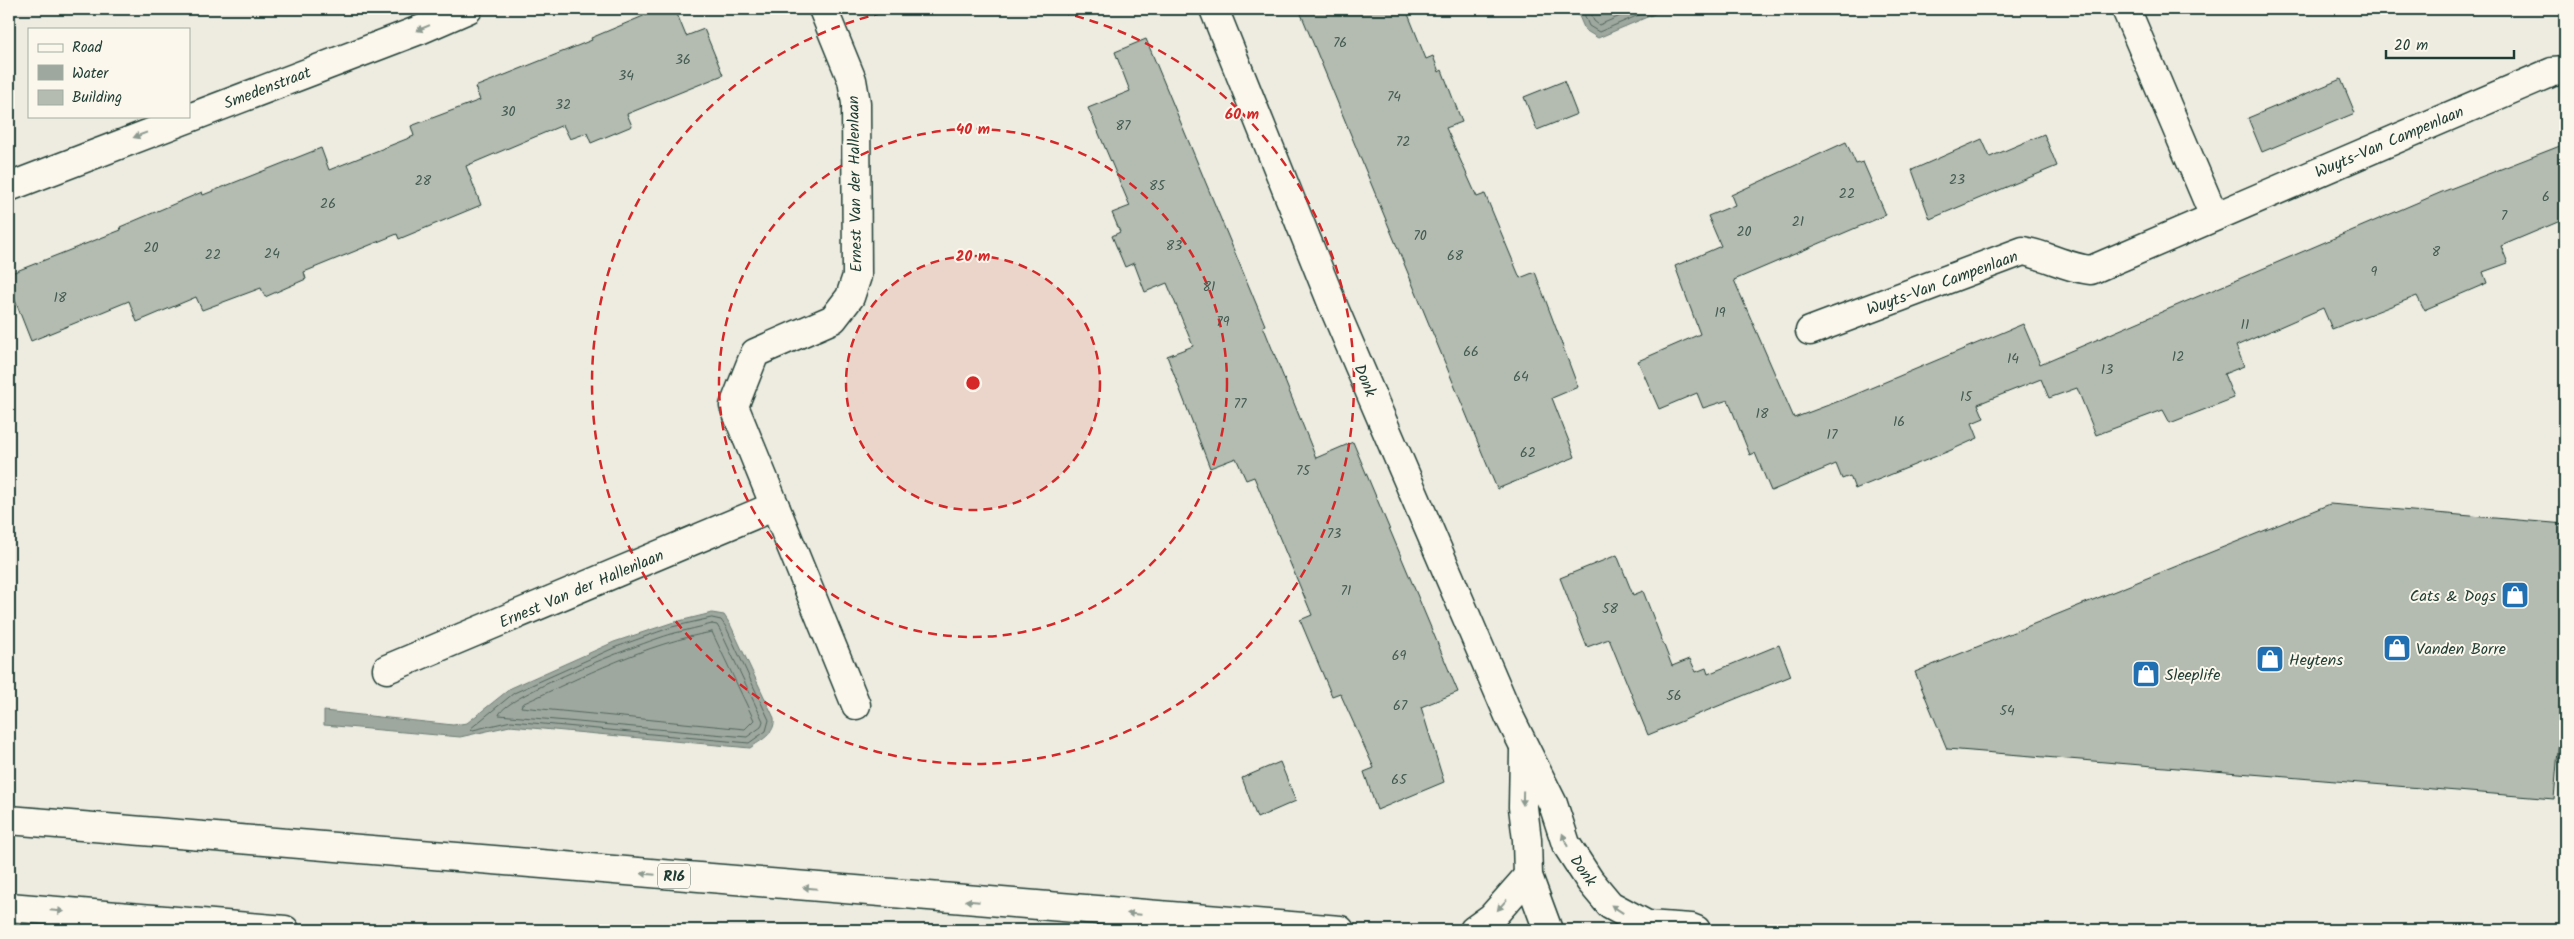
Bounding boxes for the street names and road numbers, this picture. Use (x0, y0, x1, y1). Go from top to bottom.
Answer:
street label: Smedenstraat (220, 60, 316, 116)
street label: Ernest Van der Hallenlaan (841, 95, 870, 273)
street label: Wuyts-Van Campenlaan (2311, 100, 2468, 185)
street label: Wuyts-Van Campenlaan (1863, 244, 2022, 322)
street label: Donk (1347, 360, 1383, 401)
street label: Ernest Van der Hallenlaan (495, 543, 668, 635)
street label: Donk (1563, 850, 1603, 892)
road number: R16 (658, 864, 690, 888)

